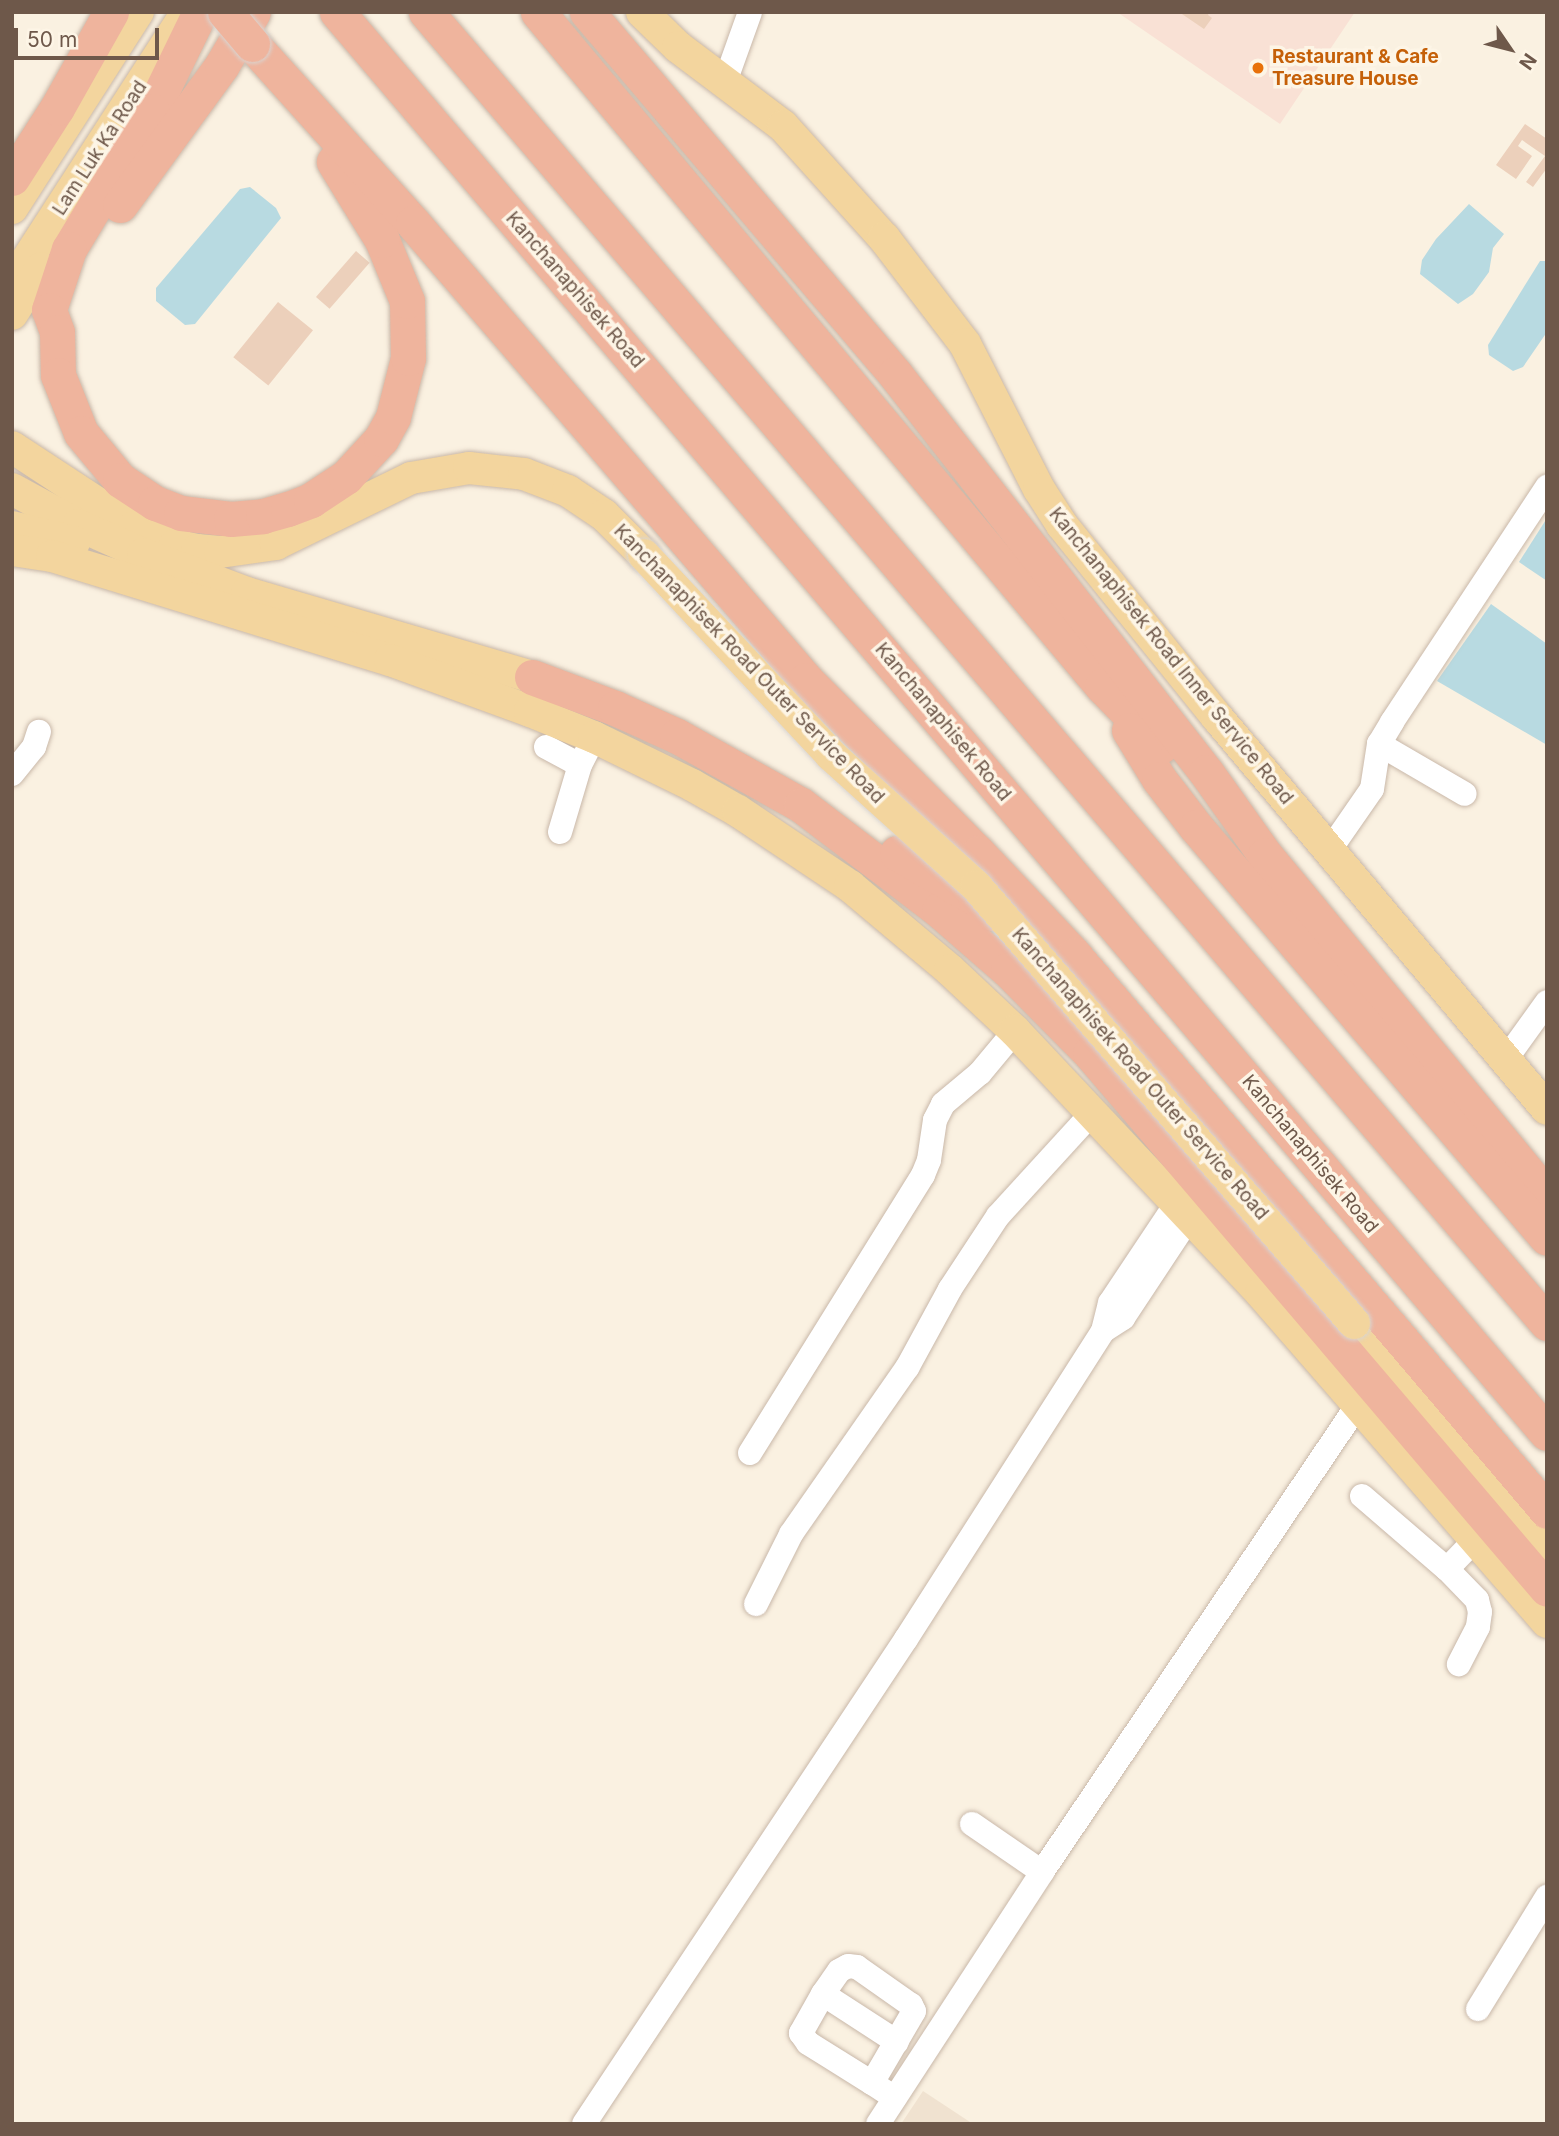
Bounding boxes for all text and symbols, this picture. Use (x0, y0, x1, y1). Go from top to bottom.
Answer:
scale bar (18, 14, 163, 58)
north arrow (1475, 14, 1545, 84)
text: 50 m (27, 27, 77, 52)
place label: Restaurant & Cafe Treasure House (1272, 46, 1439, 90)
text: N (1514, 49, 1541, 74)
marker: Restaurant & Cafe Treasure House (1250, 60, 1266, 76)
street label: Lam Luk Ka Road (48, 76, 152, 220)
street label: Kanchanaphisek Road (501, 207, 649, 373)
street label: Kanchanaphisek Road Inner Service Road (1044, 503, 1298, 809)
street label: Kanchanaphisek Road Outer Service Road (609, 520, 889, 808)
street label: Kanchanaphisek Road (870, 638, 1016, 806)
street label: Kanchanaphisek Road Outer Service Road (1007, 923, 1273, 1225)
street label: Kanchanaphisek Road (1237, 1070, 1383, 1238)

